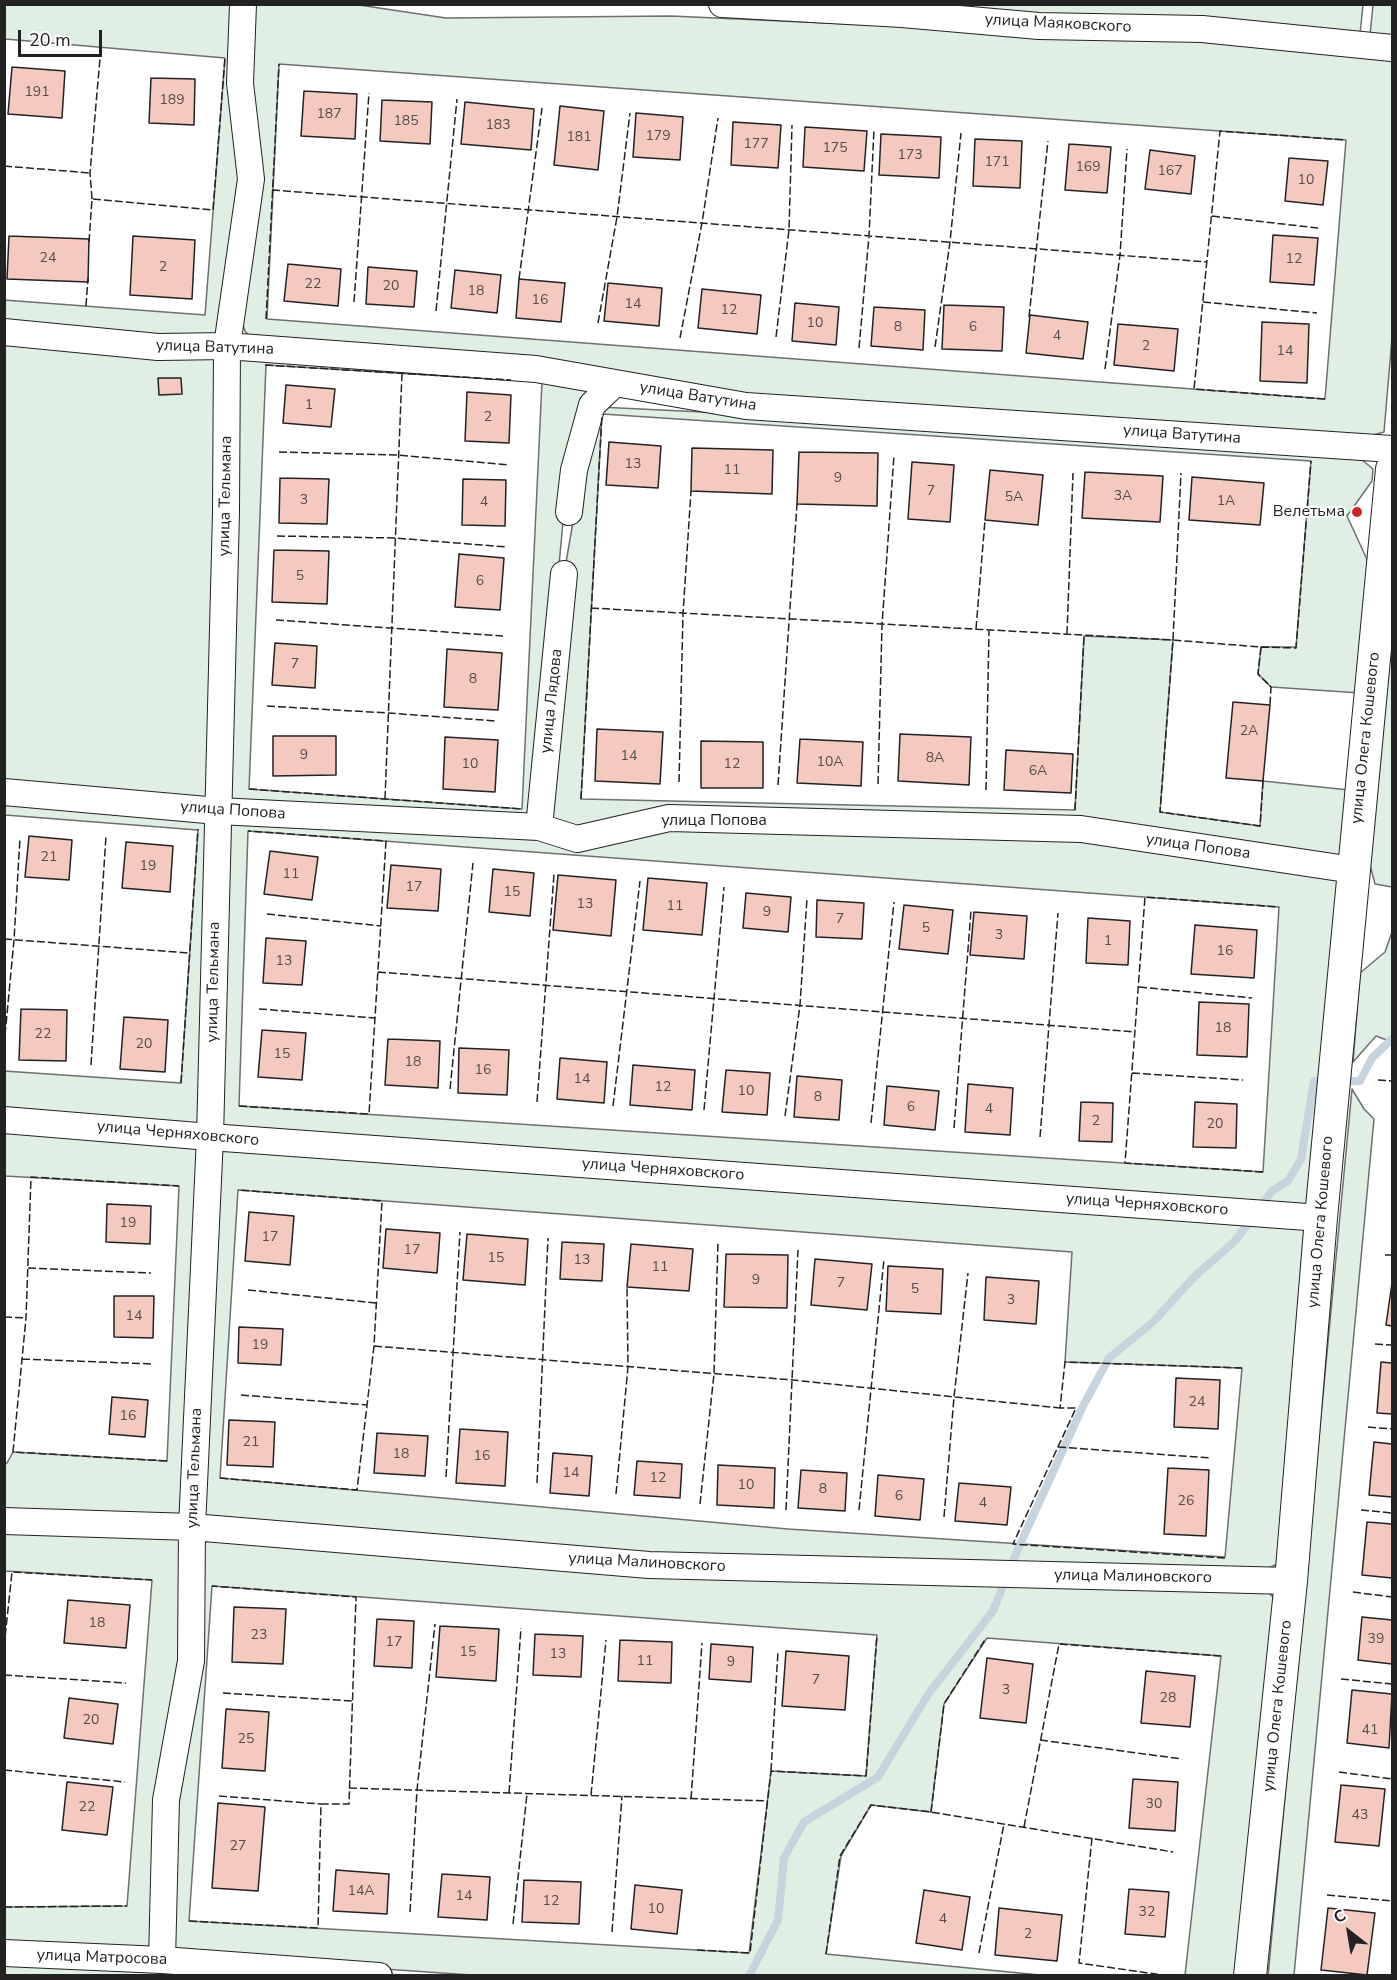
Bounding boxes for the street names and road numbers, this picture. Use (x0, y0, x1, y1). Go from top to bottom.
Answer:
street label: улица Маяковского (984, 11, 1132, 37)
street label: улица Ватутина (156, 336, 274, 360)
street label: улица Ватутина (638, 378, 758, 416)
street label: улица Ватутина (1122, 421, 1242, 449)
street label: улица Тельмана (215, 435, 237, 557)
street label: улица Лядова (537, 648, 567, 754)
street label: улица Олега Кошевого (1347, 651, 1385, 825)
street label: улица Попова (180, 798, 286, 824)
street label: улица Попова (661, 811, 767, 831)
street label: улица Попова (1144, 830, 1252, 864)
street label: улица Тельмана (203, 921, 225, 1043)
street label: улица Черняховского (96, 1117, 260, 1151)
street label: улица Олега Кошевого (1304, 1135, 1338, 1309)
street label: улица Черняховского (581, 1155, 745, 1185)
street label: улица Черняховского (1065, 1190, 1229, 1220)
street label: улица Тельмана (183, 1407, 207, 1529)
street label: улица Малиновского (568, 1549, 726, 1577)
street label: улица Малиновского (1054, 1566, 1212, 1588)
street label: улица Олега Кошевого (1259, 1619, 1297, 1793)
street label: улица Матросова (36, 1946, 168, 1970)

